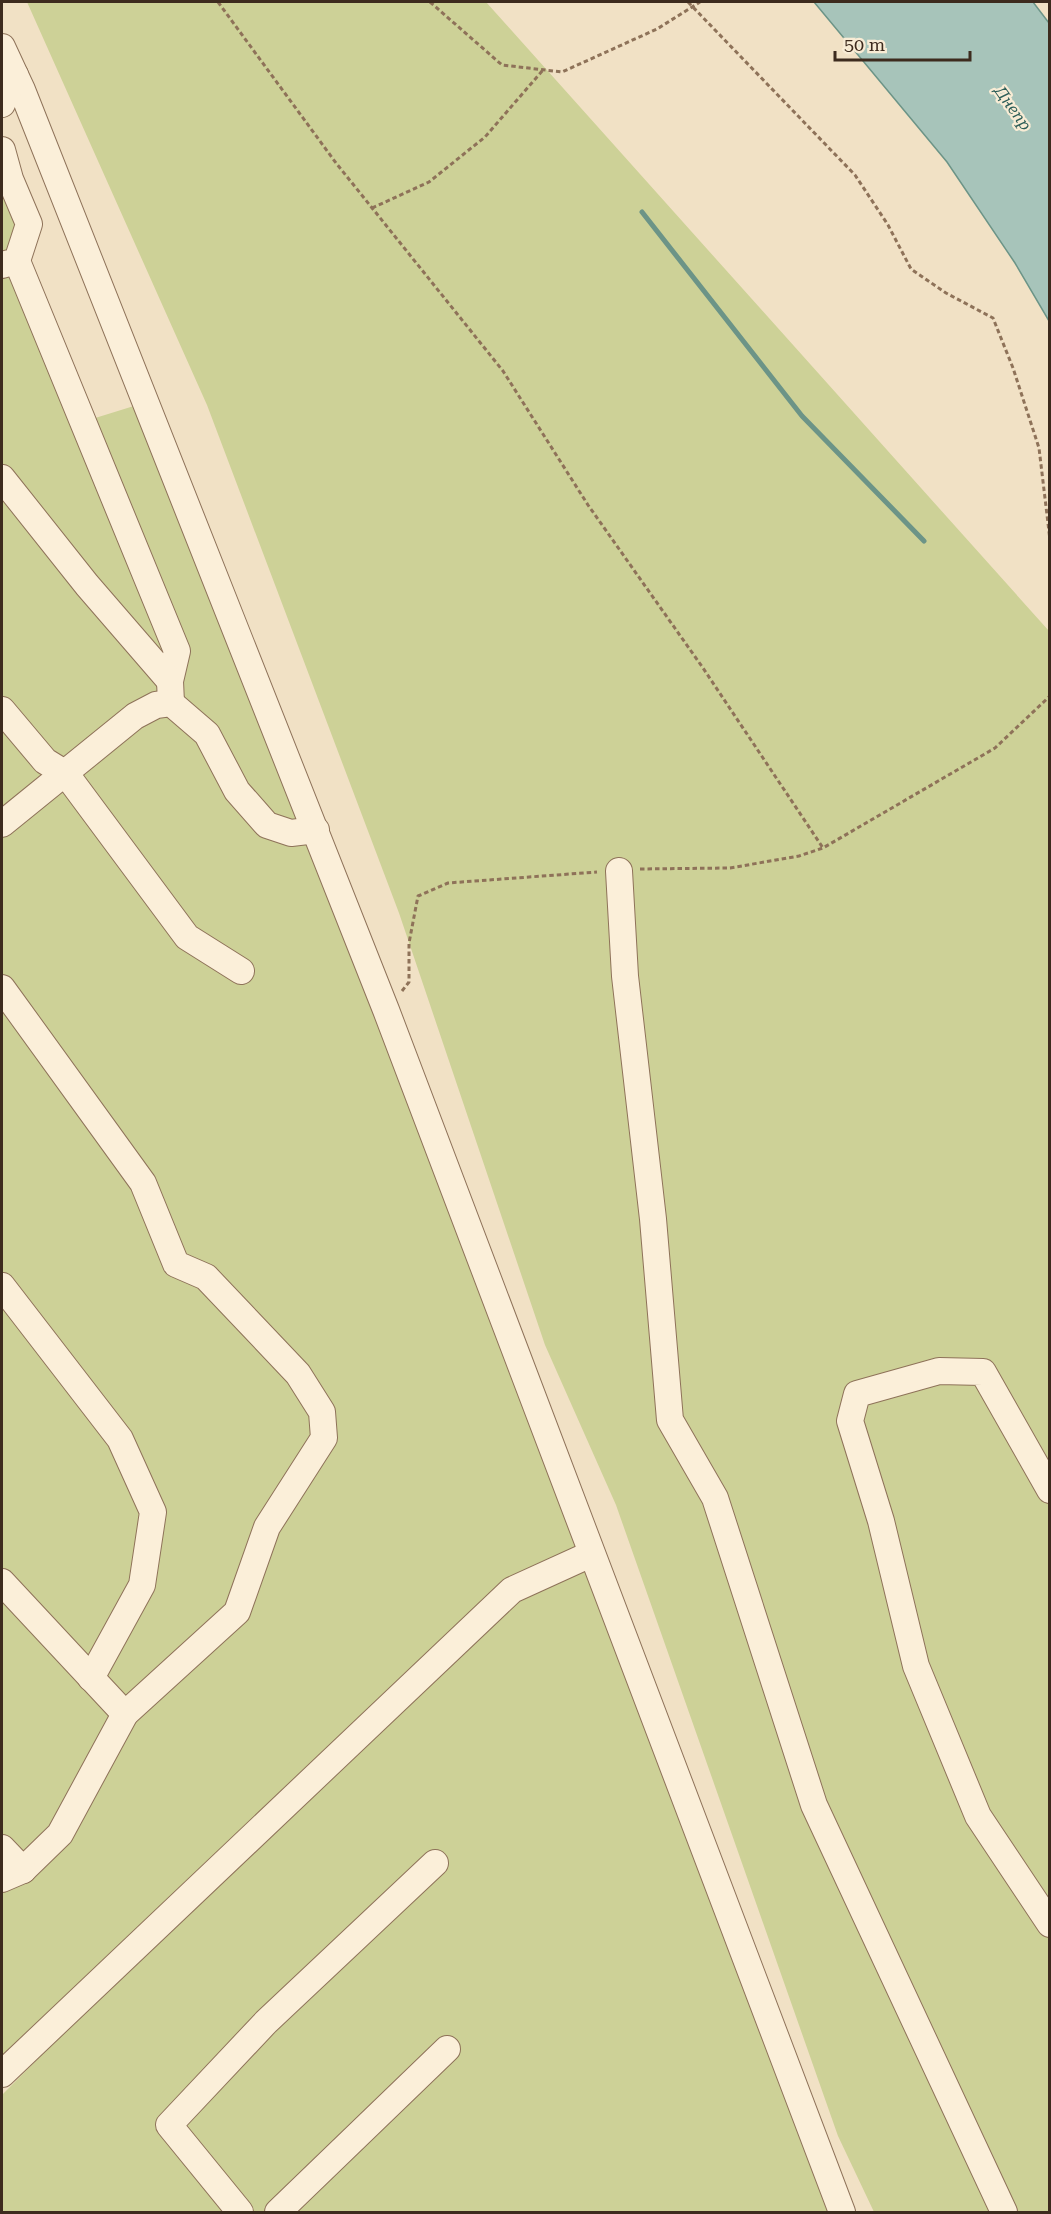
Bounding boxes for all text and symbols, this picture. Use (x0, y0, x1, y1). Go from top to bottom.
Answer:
scale bar (835, 24, 970, 62)
text: 50 m (844, 34, 885, 55)
water label: Днепр (990, 81, 1036, 134)

